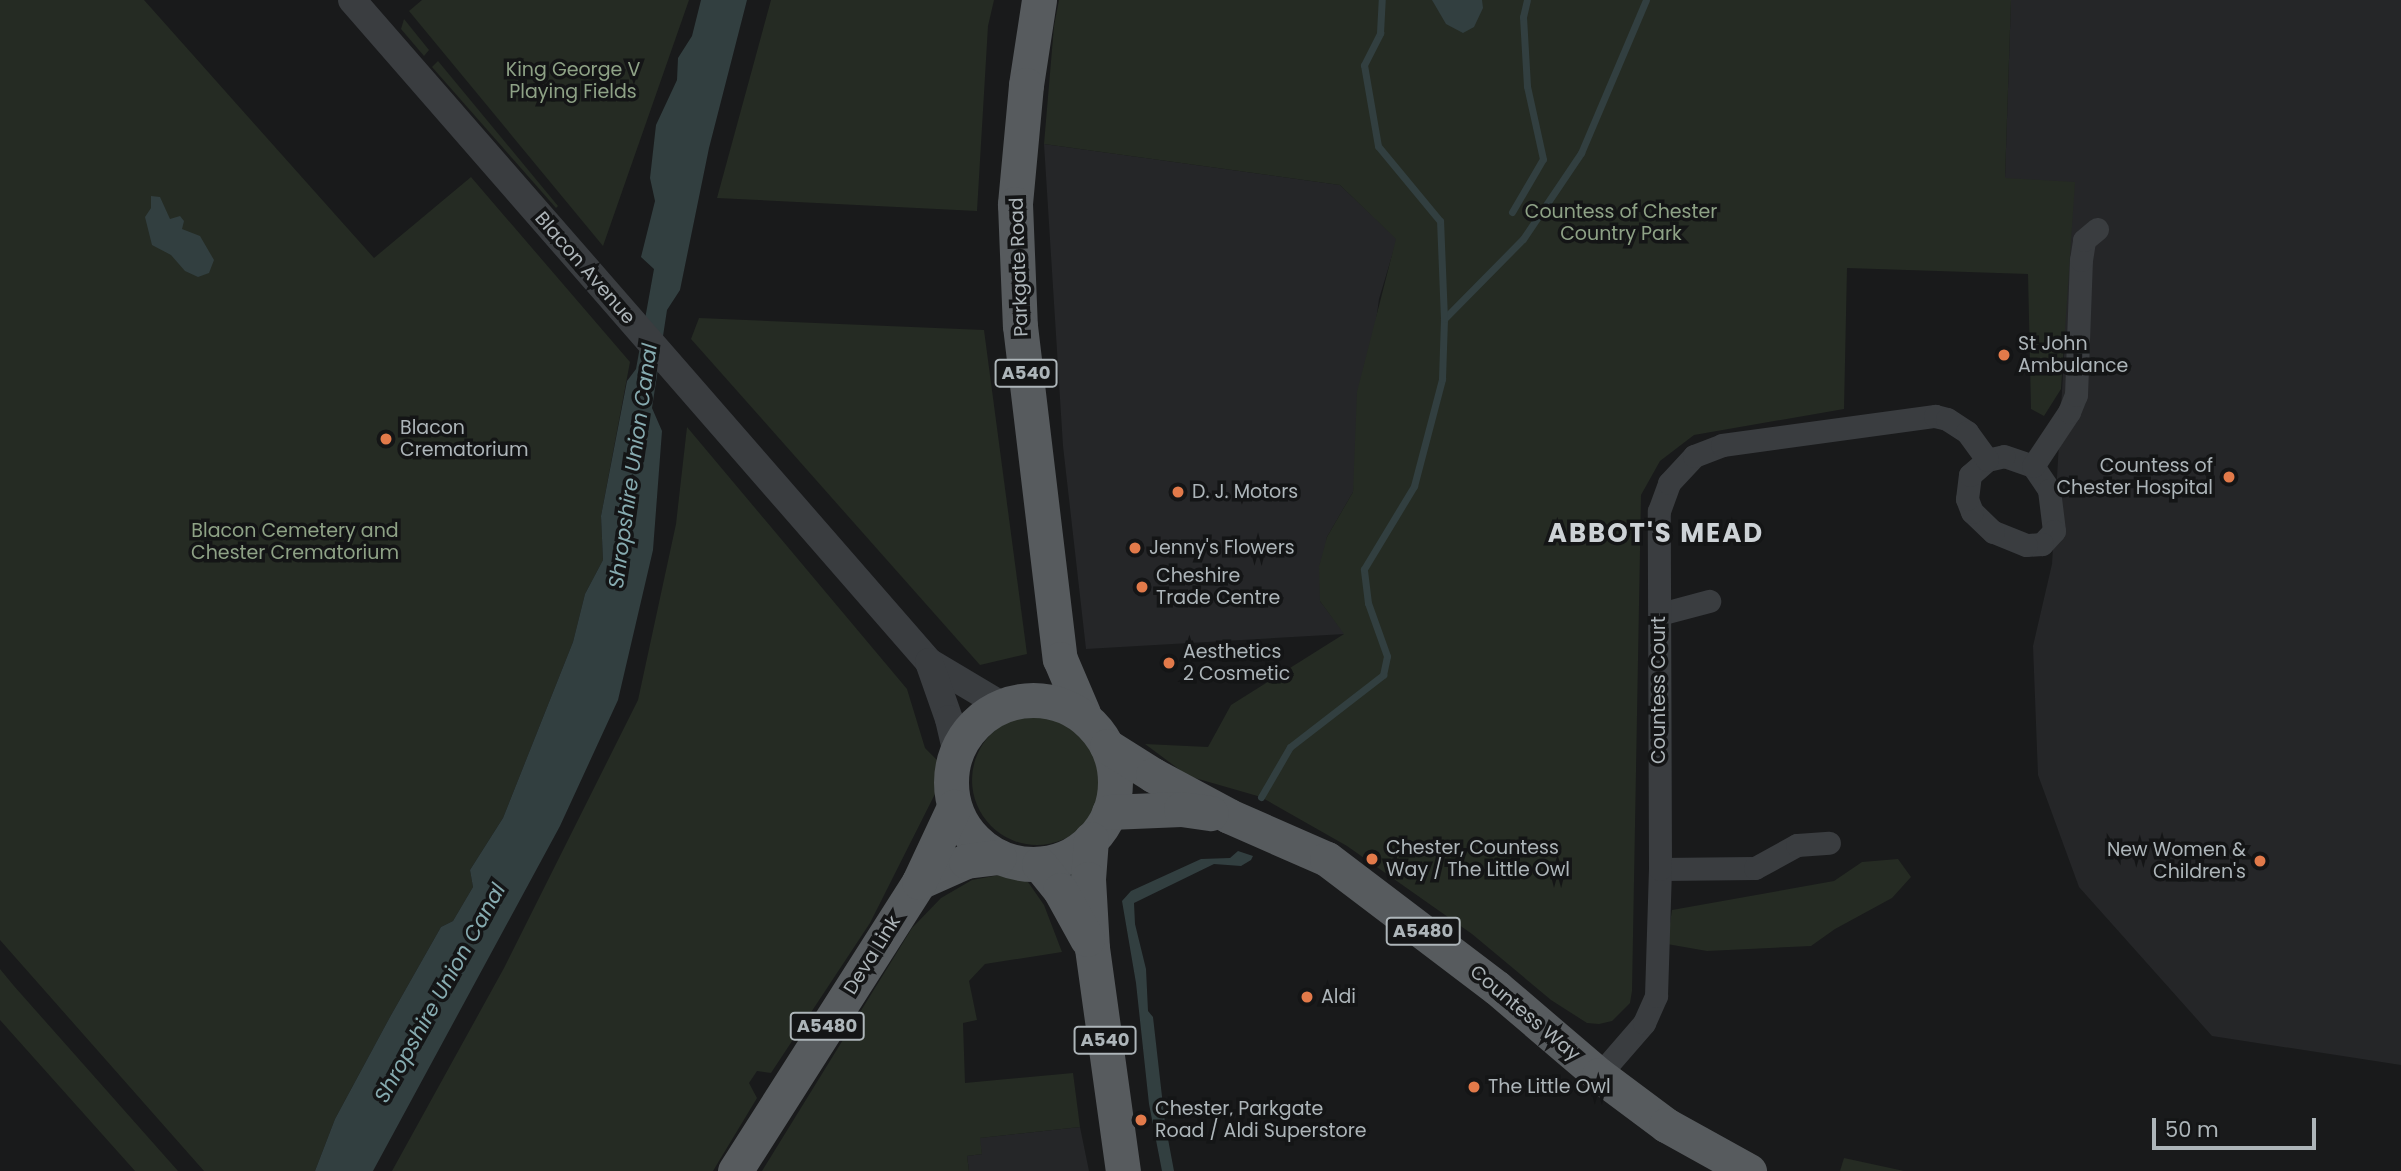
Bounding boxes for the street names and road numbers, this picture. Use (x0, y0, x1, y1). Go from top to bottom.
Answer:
street label: Parkgate Road (1005, 197, 1033, 337)
street label: Blacon Avenue (530, 207, 640, 329)
road number: A540 (995, 358, 1058, 388)
street label: Countess Court (1648, 616, 1670, 764)
street label: Deva Link (839, 911, 905, 999)
road number: A5480 (1384, 916, 1462, 946)
street label: Countess Way (1465, 960, 1585, 1066)
road number: A5480 (788, 1012, 866, 1041)
road number: A540 (1074, 1026, 1136, 1055)

